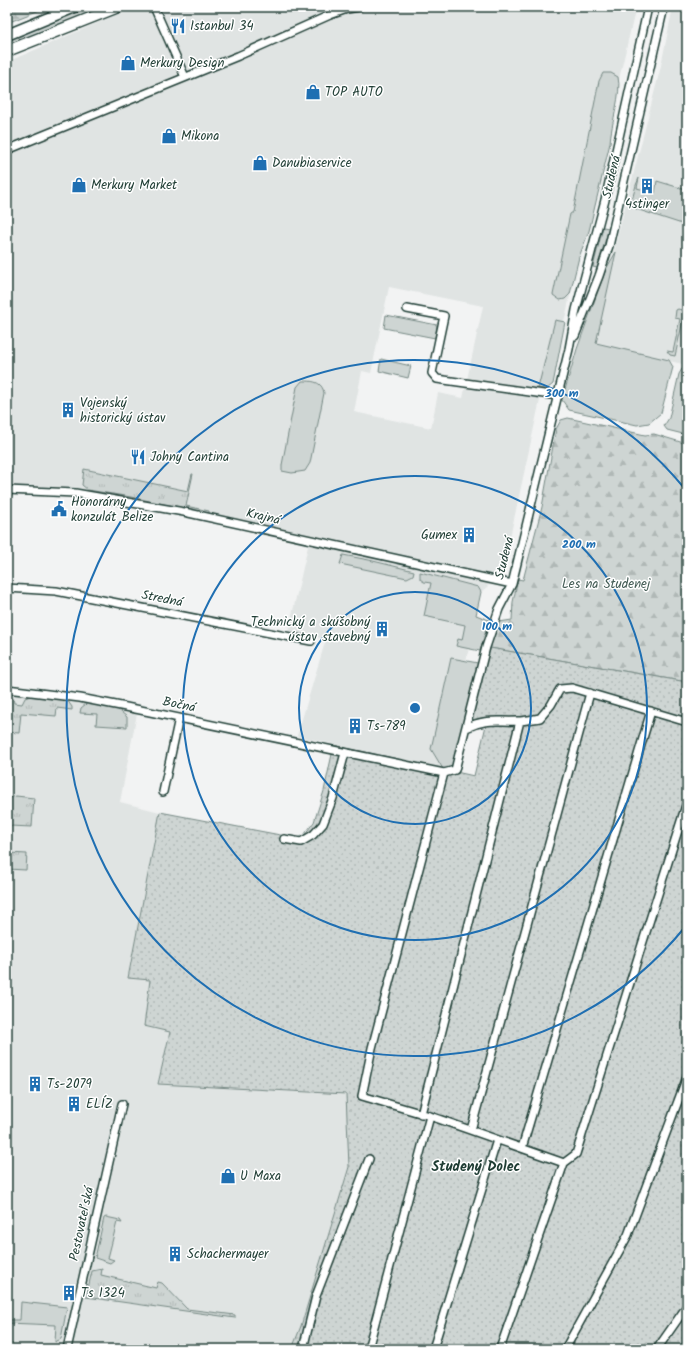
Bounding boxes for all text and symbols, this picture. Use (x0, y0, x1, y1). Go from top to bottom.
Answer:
place label: Istanbul 34 (190, 16, 254, 37)
restaurant icon: Istanbul 34 (169, 17, 187, 35)
place label: Merkury Design (140, 53, 224, 74)
shop icon: Merkury Design (119, 54, 137, 72)
place label: TOP AUTO (325, 82, 383, 103)
shop icon: TOP AUTO (304, 83, 322, 101)
place label: Mikona (181, 126, 219, 147)
shop icon: Mikona (160, 127, 178, 145)
street label: Studená (597, 152, 628, 201)
place label: Danubiaservice (272, 153, 352, 174)
shop icon: Danubiaservice (251, 154, 269, 172)
place label: Merkury Market (91, 175, 178, 196)
shop icon: Merkury Market (70, 176, 88, 194)
building icon: 4stinger (638, 177, 656, 195)
place label: 4stinger (625, 194, 670, 215)
text: 300 m (544, 384, 579, 403)
place label: Vojenský historický ústav (80, 393, 166, 429)
building icon: Vojenský historický ústav (59, 401, 77, 419)
place label: Johny Cantina (150, 447, 229, 468)
restaurant icon: Johny Cantina (129, 448, 147, 466)
place label: Honorárny konzulát Belize (71, 492, 154, 528)
public building icon: Honorárny konzulát Belize (50, 500, 68, 518)
street label: Krajná (244, 503, 284, 532)
place label: Gumex (421, 525, 457, 546)
building icon: Gumex (460, 526, 478, 544)
street label: Studená (490, 533, 521, 582)
text: 200 m (562, 535, 596, 554)
park label: Les na Studenej (562, 574, 651, 595)
street label: Stredná (140, 585, 186, 614)
place label: Technický a skúšobný ústav stavebný (251, 612, 371, 648)
text: 100 m (482, 617, 512, 636)
building icon: Technický a skúšobný ústav stavebný (373, 620, 391, 638)
street label: Bočná (161, 691, 199, 719)
centre of rings (408, 701, 422, 715)
place label: Ts-789 (367, 716, 406, 737)
building icon: Ts-789 (346, 717, 364, 735)
place label: Ts-2079 (47, 1074, 93, 1095)
building icon: Ts-2079 (26, 1075, 44, 1093)
place label: ELÍZ (86, 1094, 113, 1115)
building icon: ELÍZ (65, 1095, 83, 1113)
district label: Studený Dolec (432, 1156, 521, 1178)
place label: U Maxa (240, 1166, 281, 1187)
shop icon: U Maxa (219, 1167, 237, 1185)
street label: Pestovateľská (64, 1183, 100, 1263)
place label: Schachermayer (187, 1244, 269, 1265)
building icon: Schachermayer (166, 1245, 184, 1263)
place label: Ts 1324 (81, 1283, 125, 1304)
building icon: Ts 1324 (60, 1284, 78, 1302)

